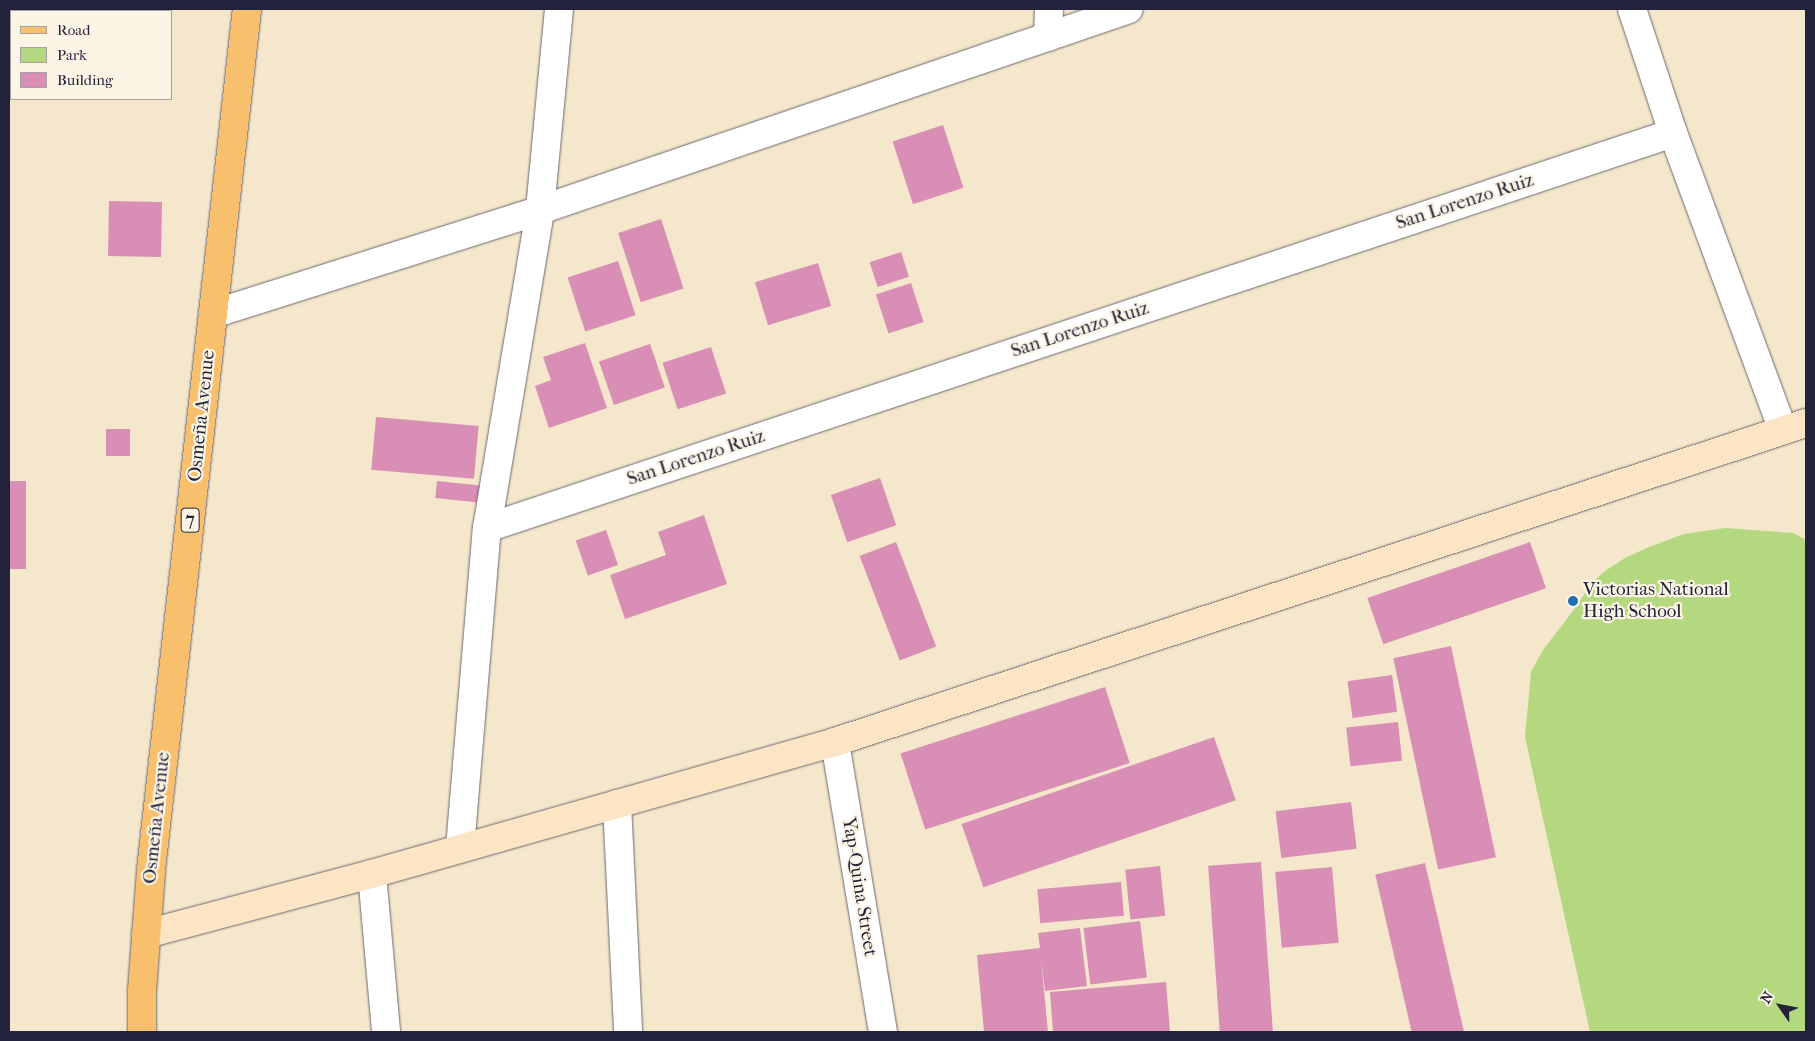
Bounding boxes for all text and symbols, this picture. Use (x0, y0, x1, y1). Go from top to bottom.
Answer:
legend (10, 10, 172, 100)
text: Road (57, 21, 90, 39)
text: Park (57, 46, 87, 64)
text: Building (57, 71, 113, 89)
street label: San Lorenzo Ruiz (1393, 169, 1537, 235)
street label: San Lorenzo Ruiz (1008, 297, 1152, 363)
street label: Osmeña Avenue (184, 349, 220, 483)
street label: San Lorenzo Ruiz (624, 425, 768, 491)
road number: 7 (180, 504, 200, 536)
place label: Victorias National High School (1583, 579, 1729, 623)
marker: Victorias National High School (1567, 595, 1579, 607)
street label: Osmeña Avenue (139, 751, 175, 885)
street label: Yap-Quina Street (837, 816, 881, 958)
north arrow (1755, 981, 1805, 1031)
text: N (1757, 988, 1777, 1007)

